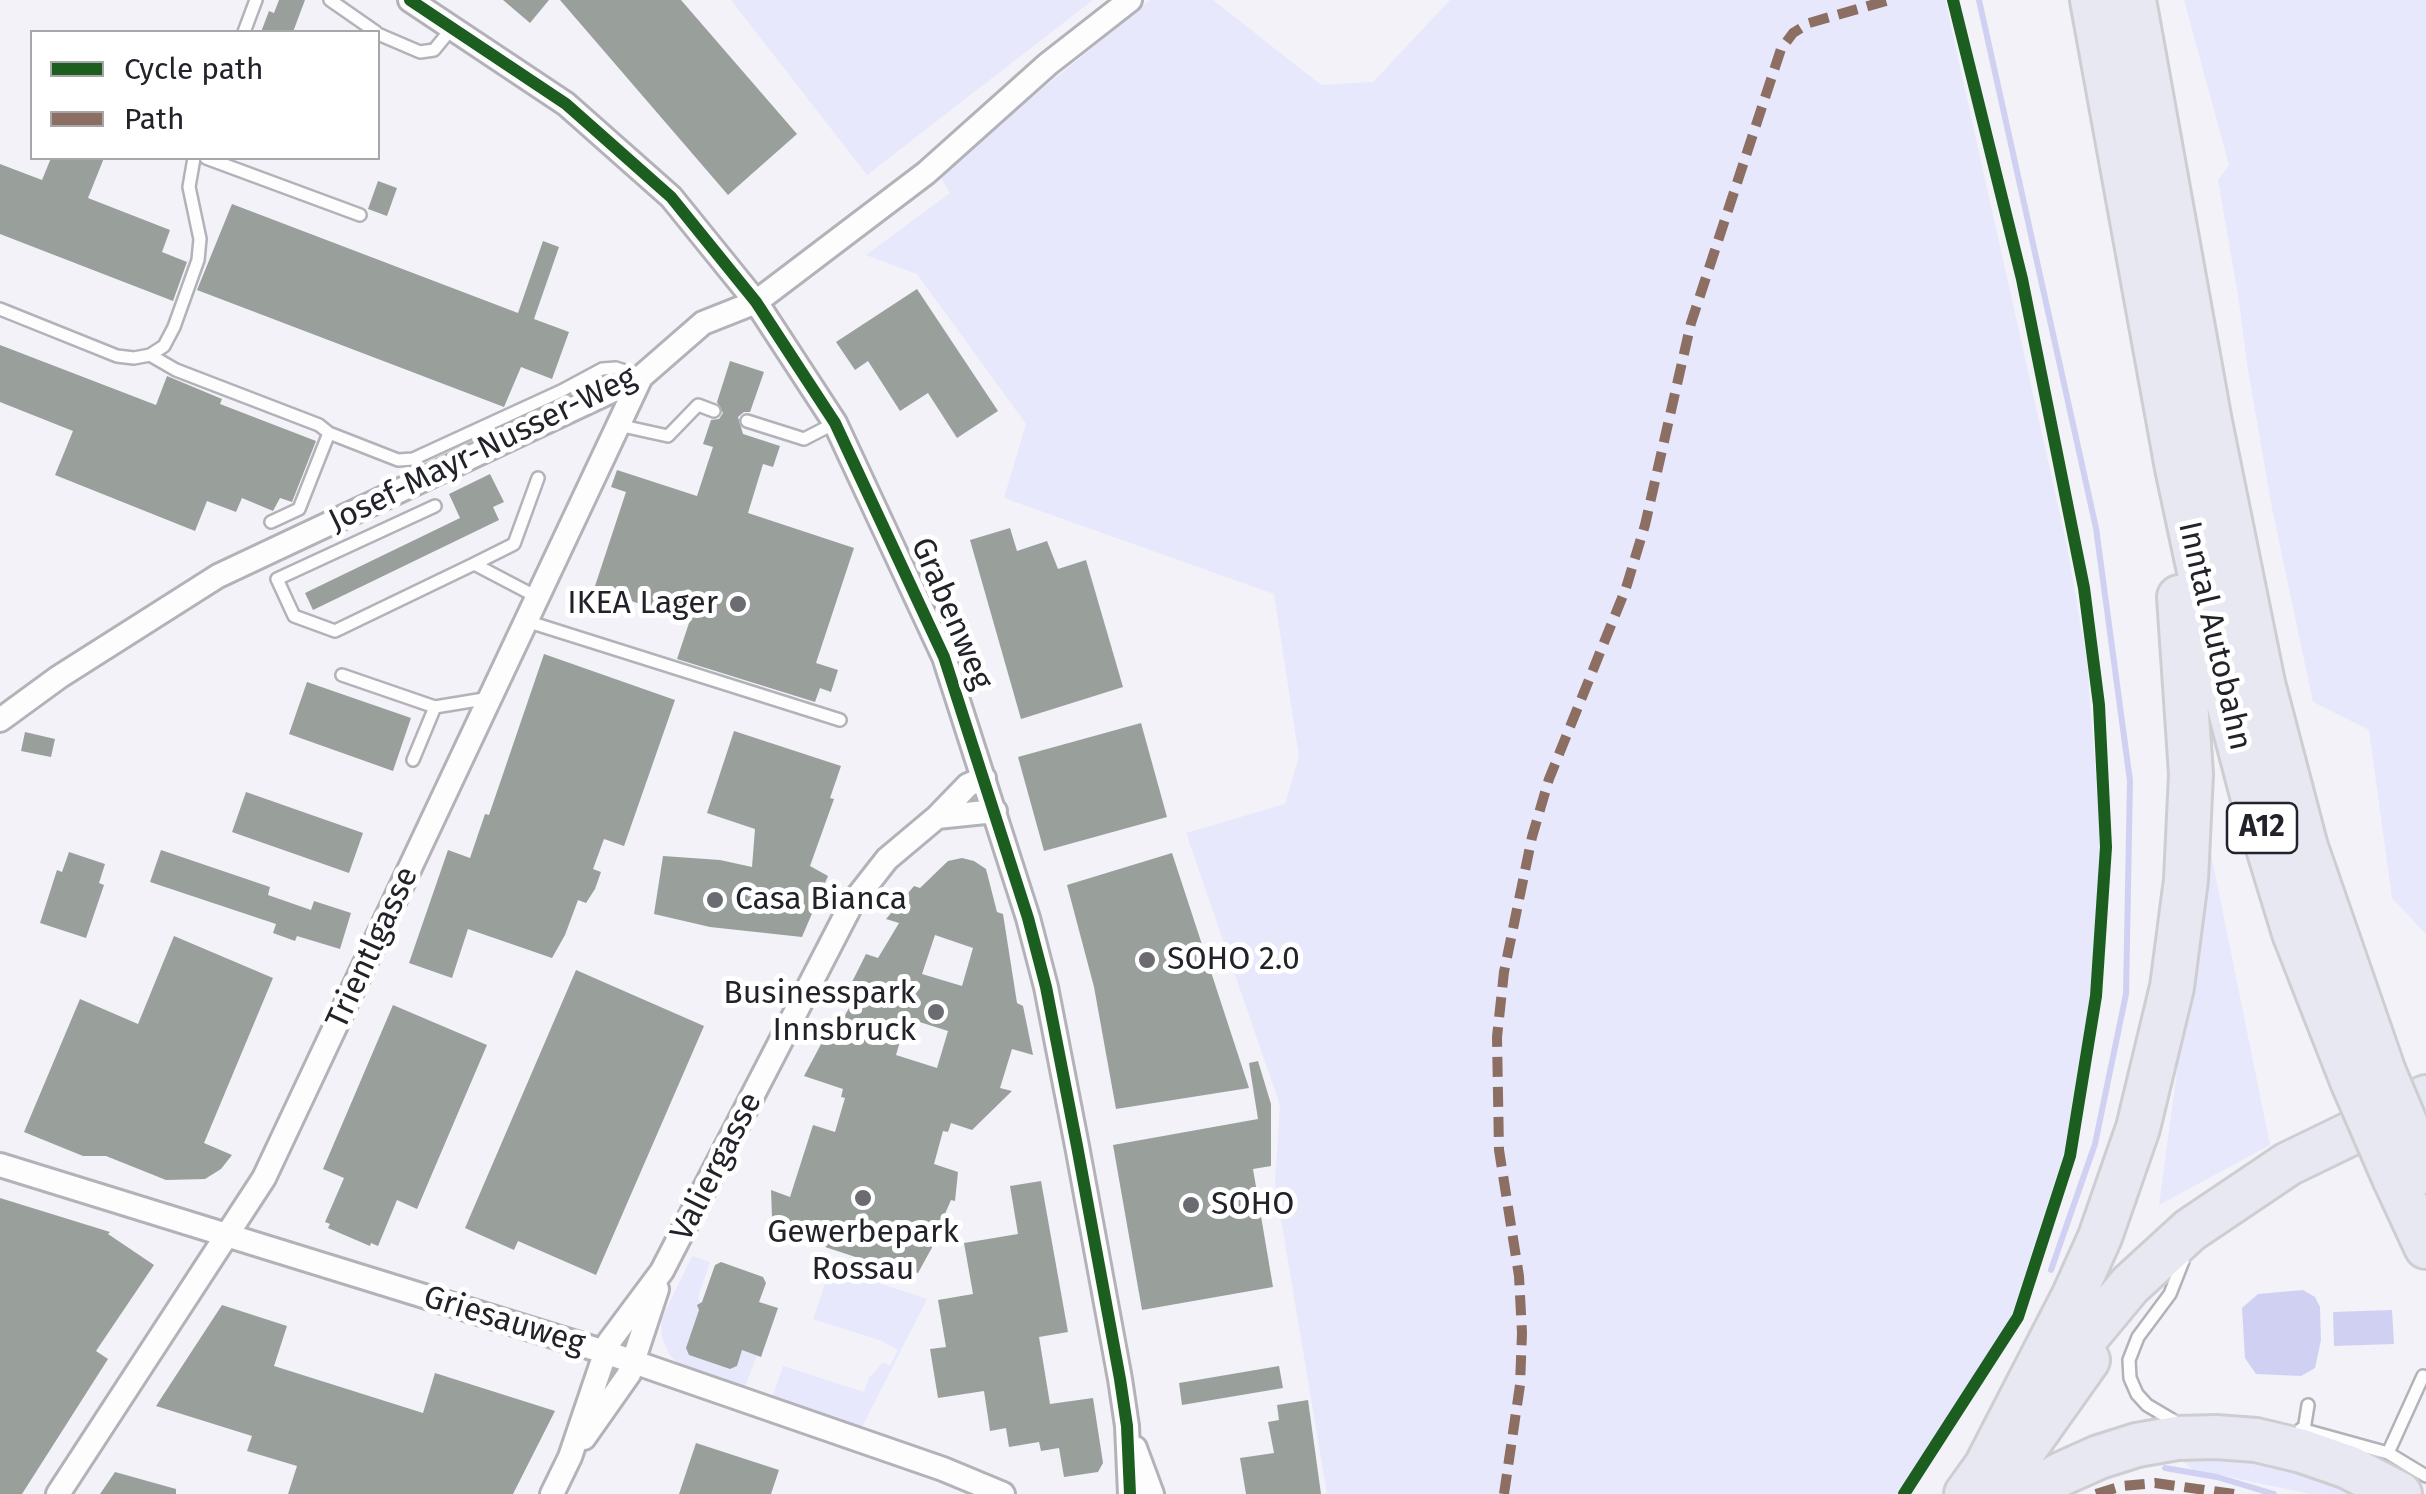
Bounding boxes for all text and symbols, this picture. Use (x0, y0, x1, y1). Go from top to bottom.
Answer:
legend (30, 30, 380, 160)
text: Cycle path (124, 51, 263, 87)
text: Path (124, 101, 185, 137)
street label: Josef-Mayr-Nusser-Weg (323, 359, 643, 541)
street label: Inntal Autobahn (2169, 518, 2259, 754)
street label: Grabenweg (902, 532, 1000, 696)
place label: IKEA Lager (567, 585, 718, 623)
marker: IKEA Lager (727, 593, 749, 615)
road number: A12 (2227, 803, 2297, 853)
street label: Trientlgasse (319, 861, 427, 1035)
place label: Casa Bianca (735, 881, 907, 919)
marker: Casa Bianca (704, 889, 726, 911)
place label: SOHO 2.0 (1167, 941, 1300, 979)
marker: SOHO 2.0 (1136, 949, 1158, 971)
place label: Businesspark Innsbruck (723, 975, 916, 1050)
marker: Businesspark Innsbruck (925, 1001, 947, 1023)
street label: Valiergasse (663, 1086, 771, 1248)
place label: SOHO (1211, 1186, 1294, 1224)
marker: Gewerbepark Rossau (852, 1187, 874, 1209)
marker: SOHO (1180, 1194, 1202, 1216)
place label: Gewerbepark Rossau (767, 1214, 959, 1289)
street label: Griesauweg (419, 1278, 589, 1364)

